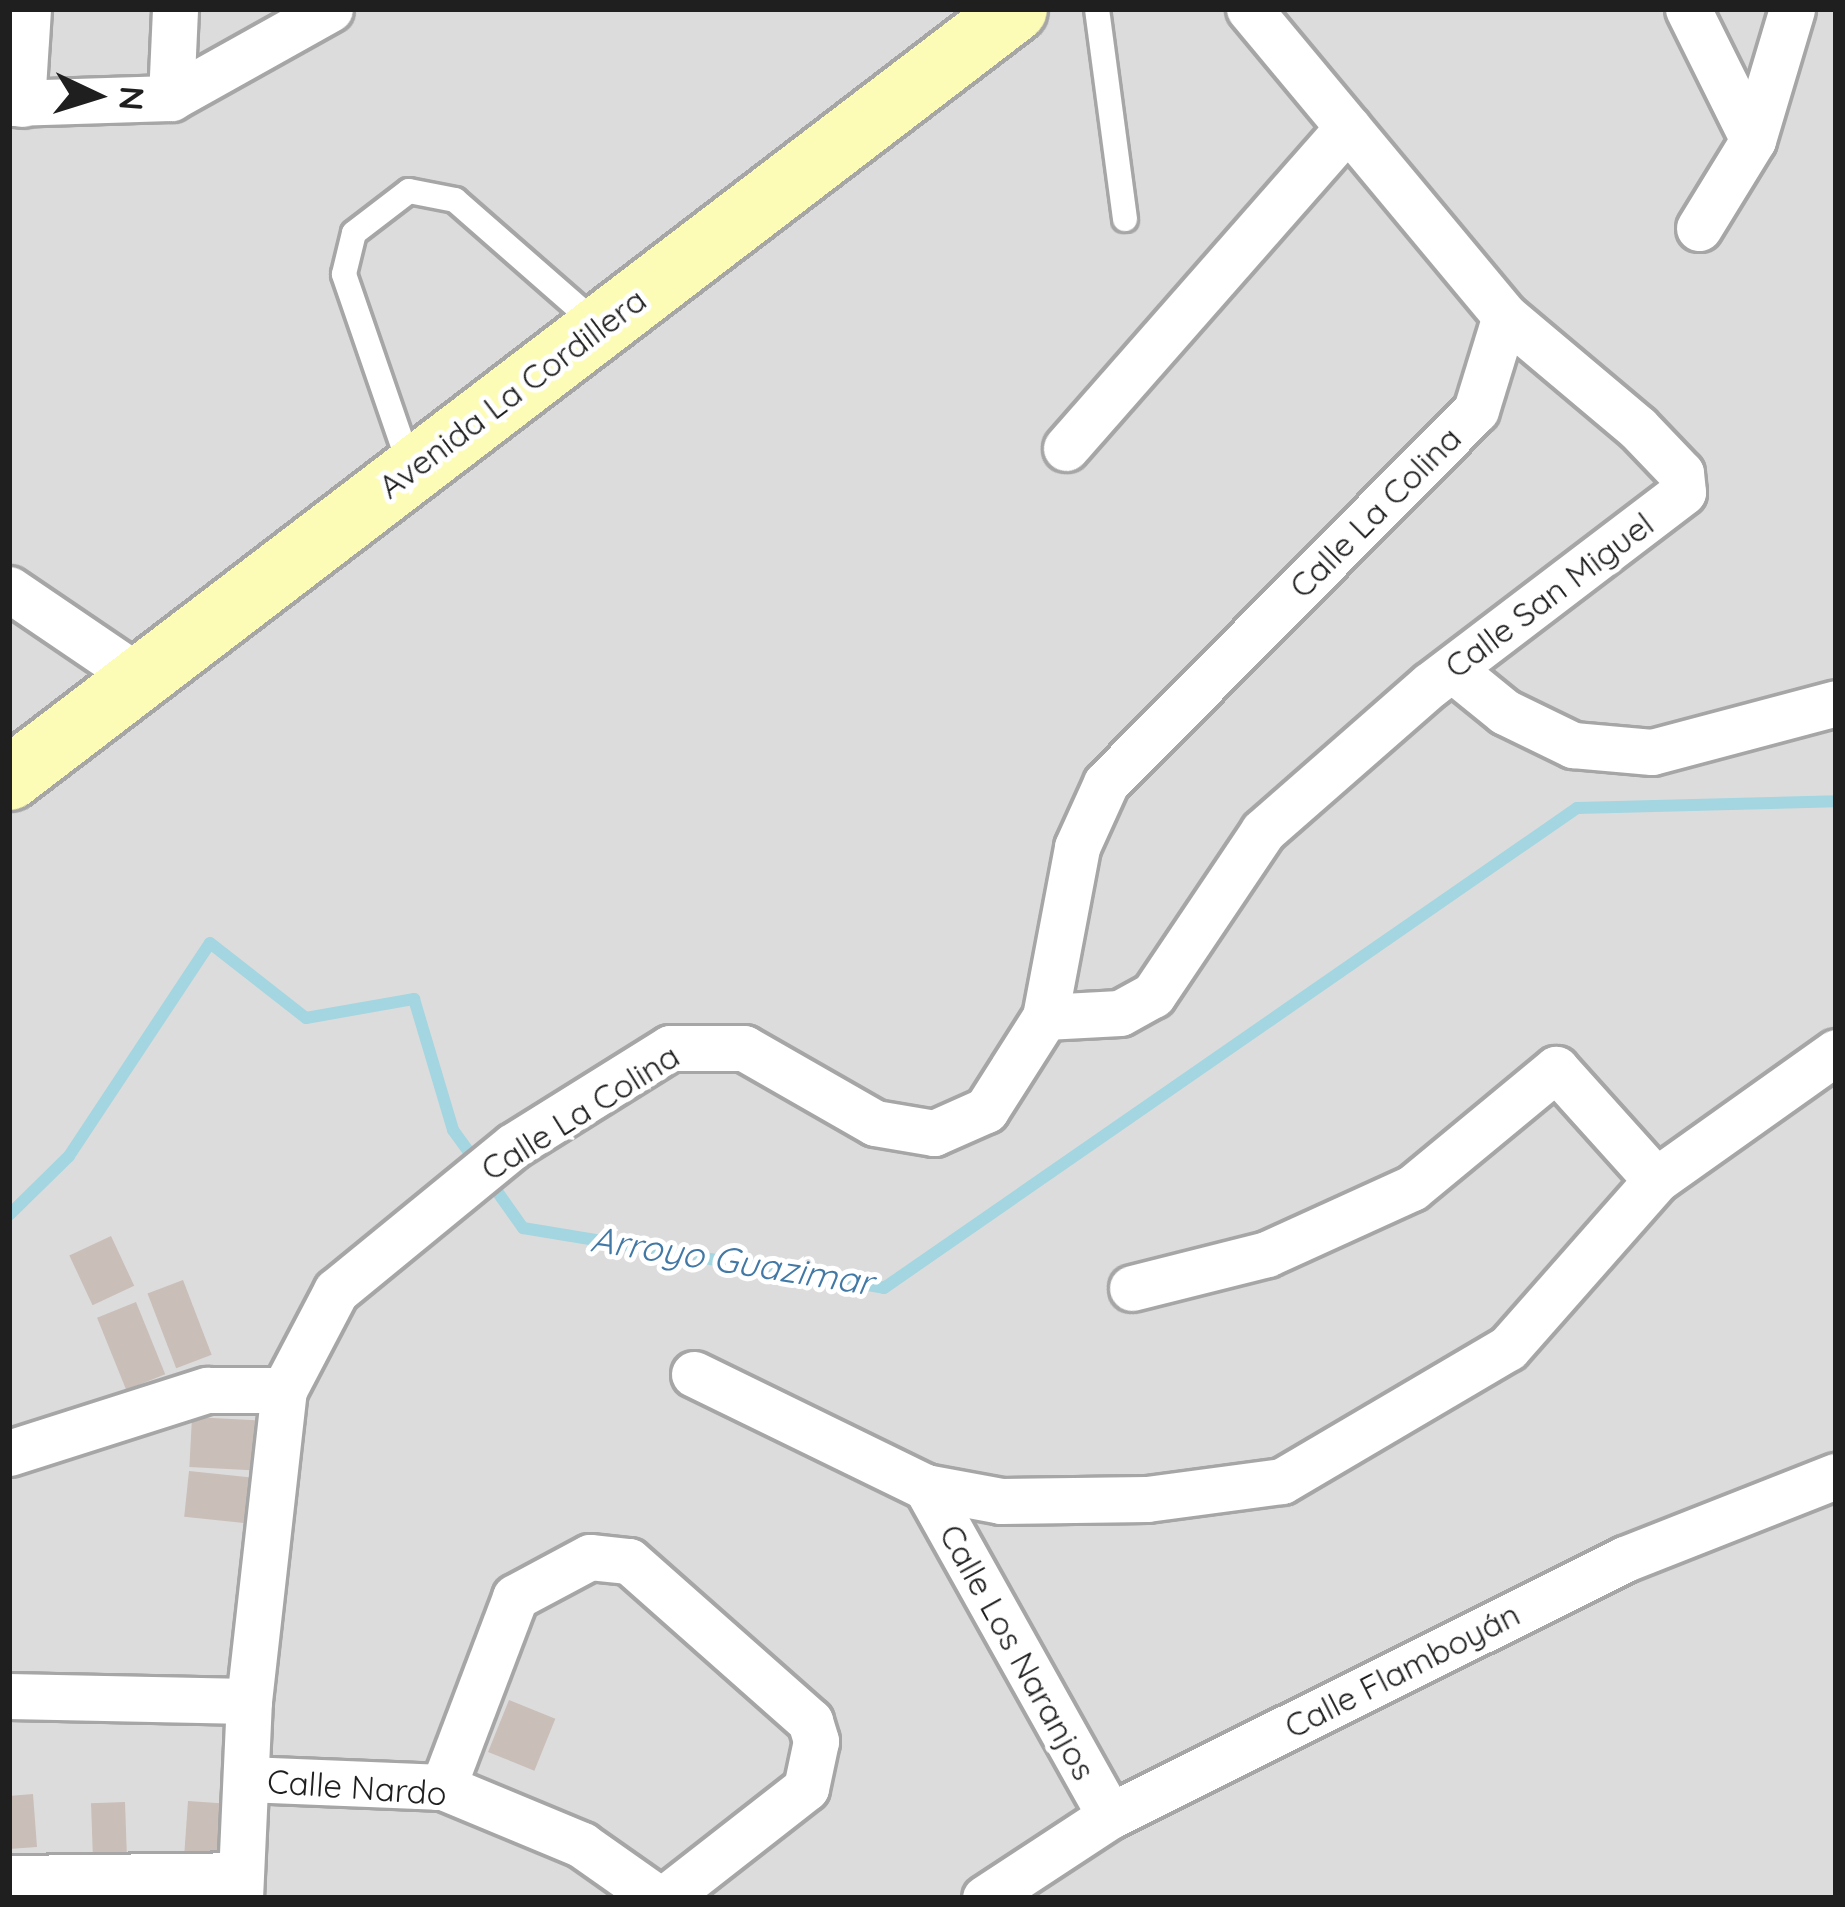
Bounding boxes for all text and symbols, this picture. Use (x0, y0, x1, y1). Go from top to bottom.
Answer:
north arrow (36, 36, 156, 156)
text: N (111, 85, 154, 112)
street label: Avenida La Cordillera (371, 280, 653, 506)
street label: Calle La Colina (1281, 418, 1469, 606)
street label: Calle San Miguel (1437, 504, 1661, 686)
street label: Calle La Colina (474, 1035, 686, 1189)
water label: Arroyo Guazimar (588, 1216, 876, 1304)
street label: Calle Los Naranjos (931, 1517, 1105, 1787)
street label: Calle Flamboyán (1278, 1594, 1526, 1746)
street label: Calle Nardo (266, 1761, 448, 1813)

